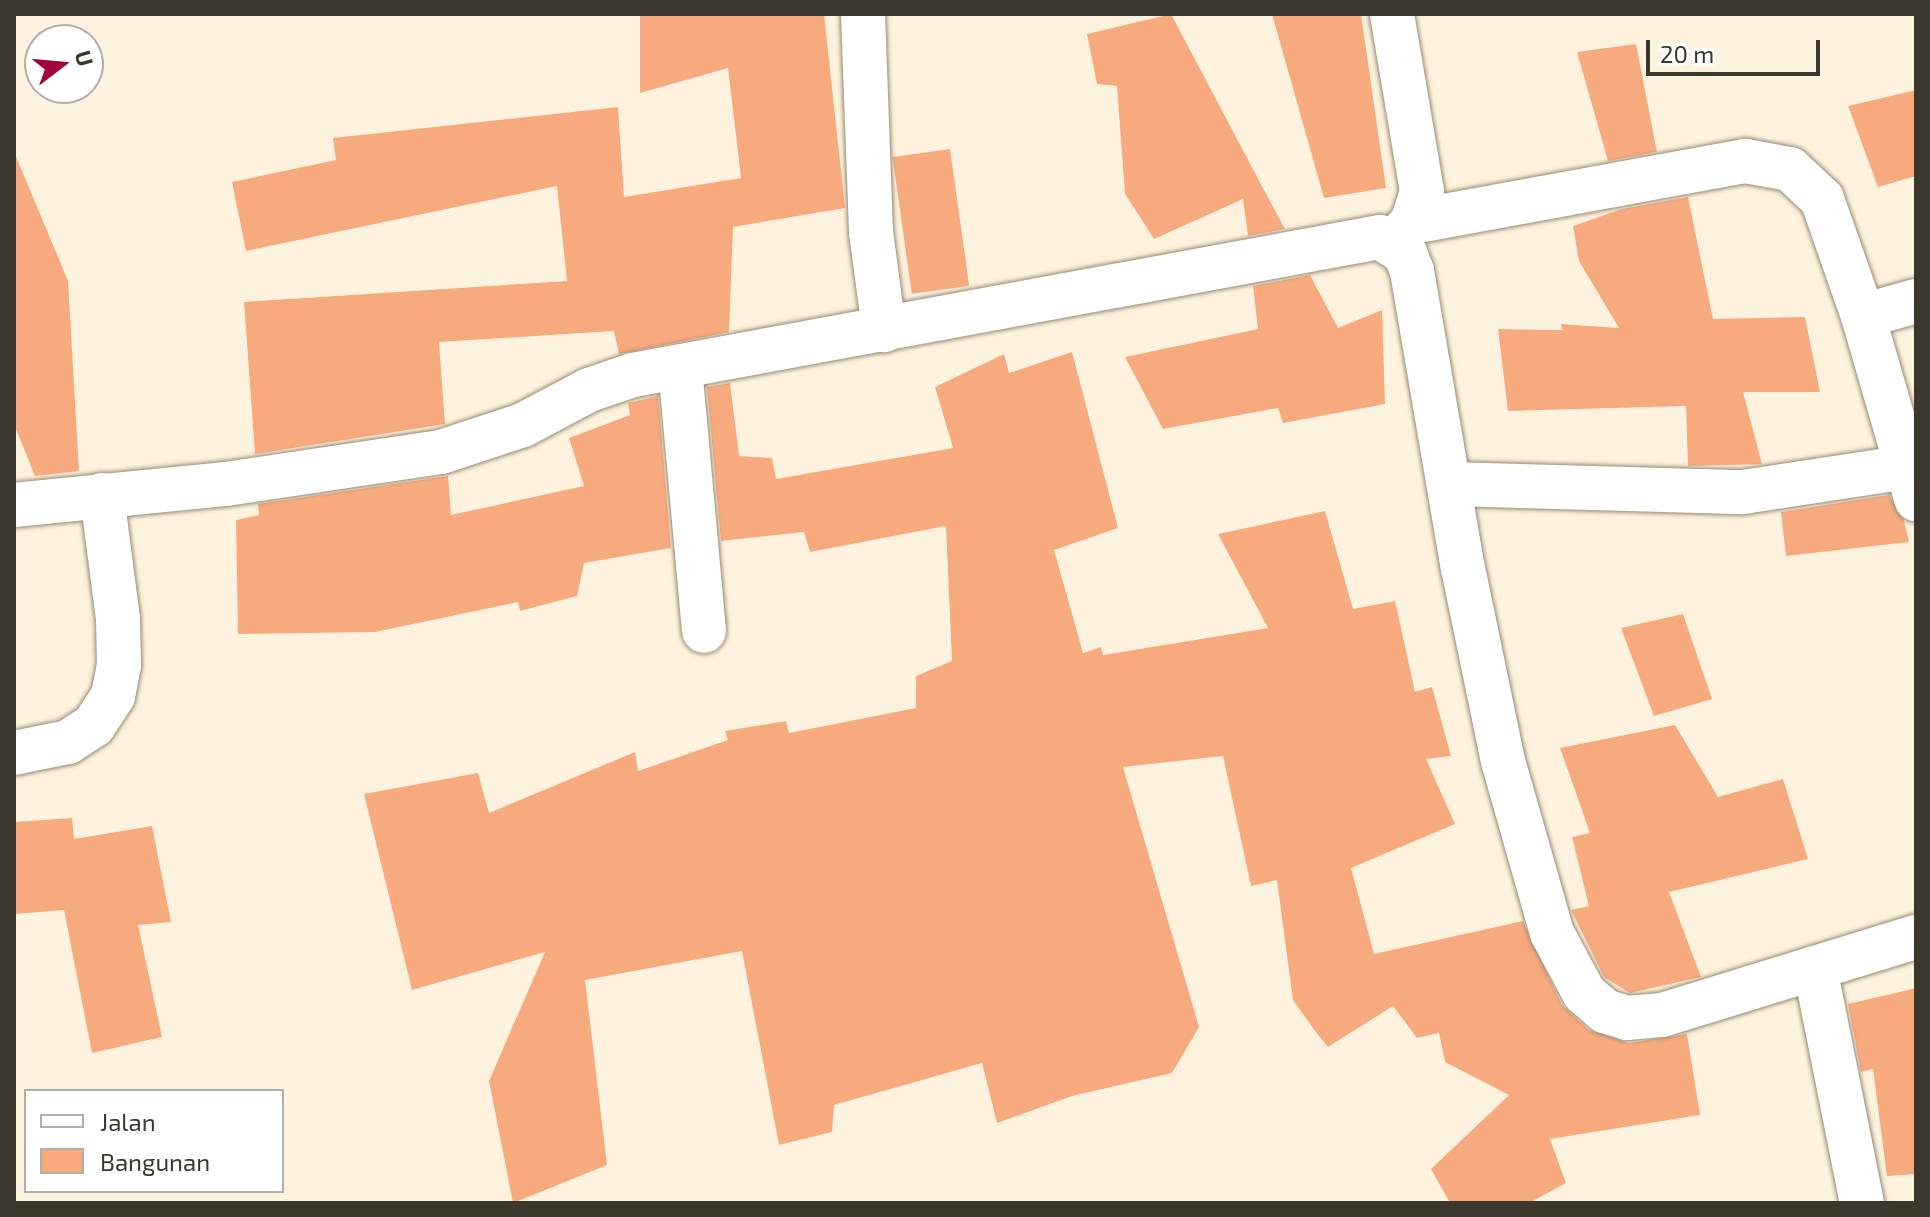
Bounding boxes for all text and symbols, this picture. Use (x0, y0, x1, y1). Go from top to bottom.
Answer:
north arrow (24, 24, 104, 104)
scale bar (1650, 24, 1824, 74)
text: 20 m (1660, 39, 1714, 68)
text: U (71, 47, 100, 69)
legend (24, 1089, 284, 1193)
text: Jalan (100, 1107, 156, 1136)
text: Bangunan (100, 1147, 210, 1176)

